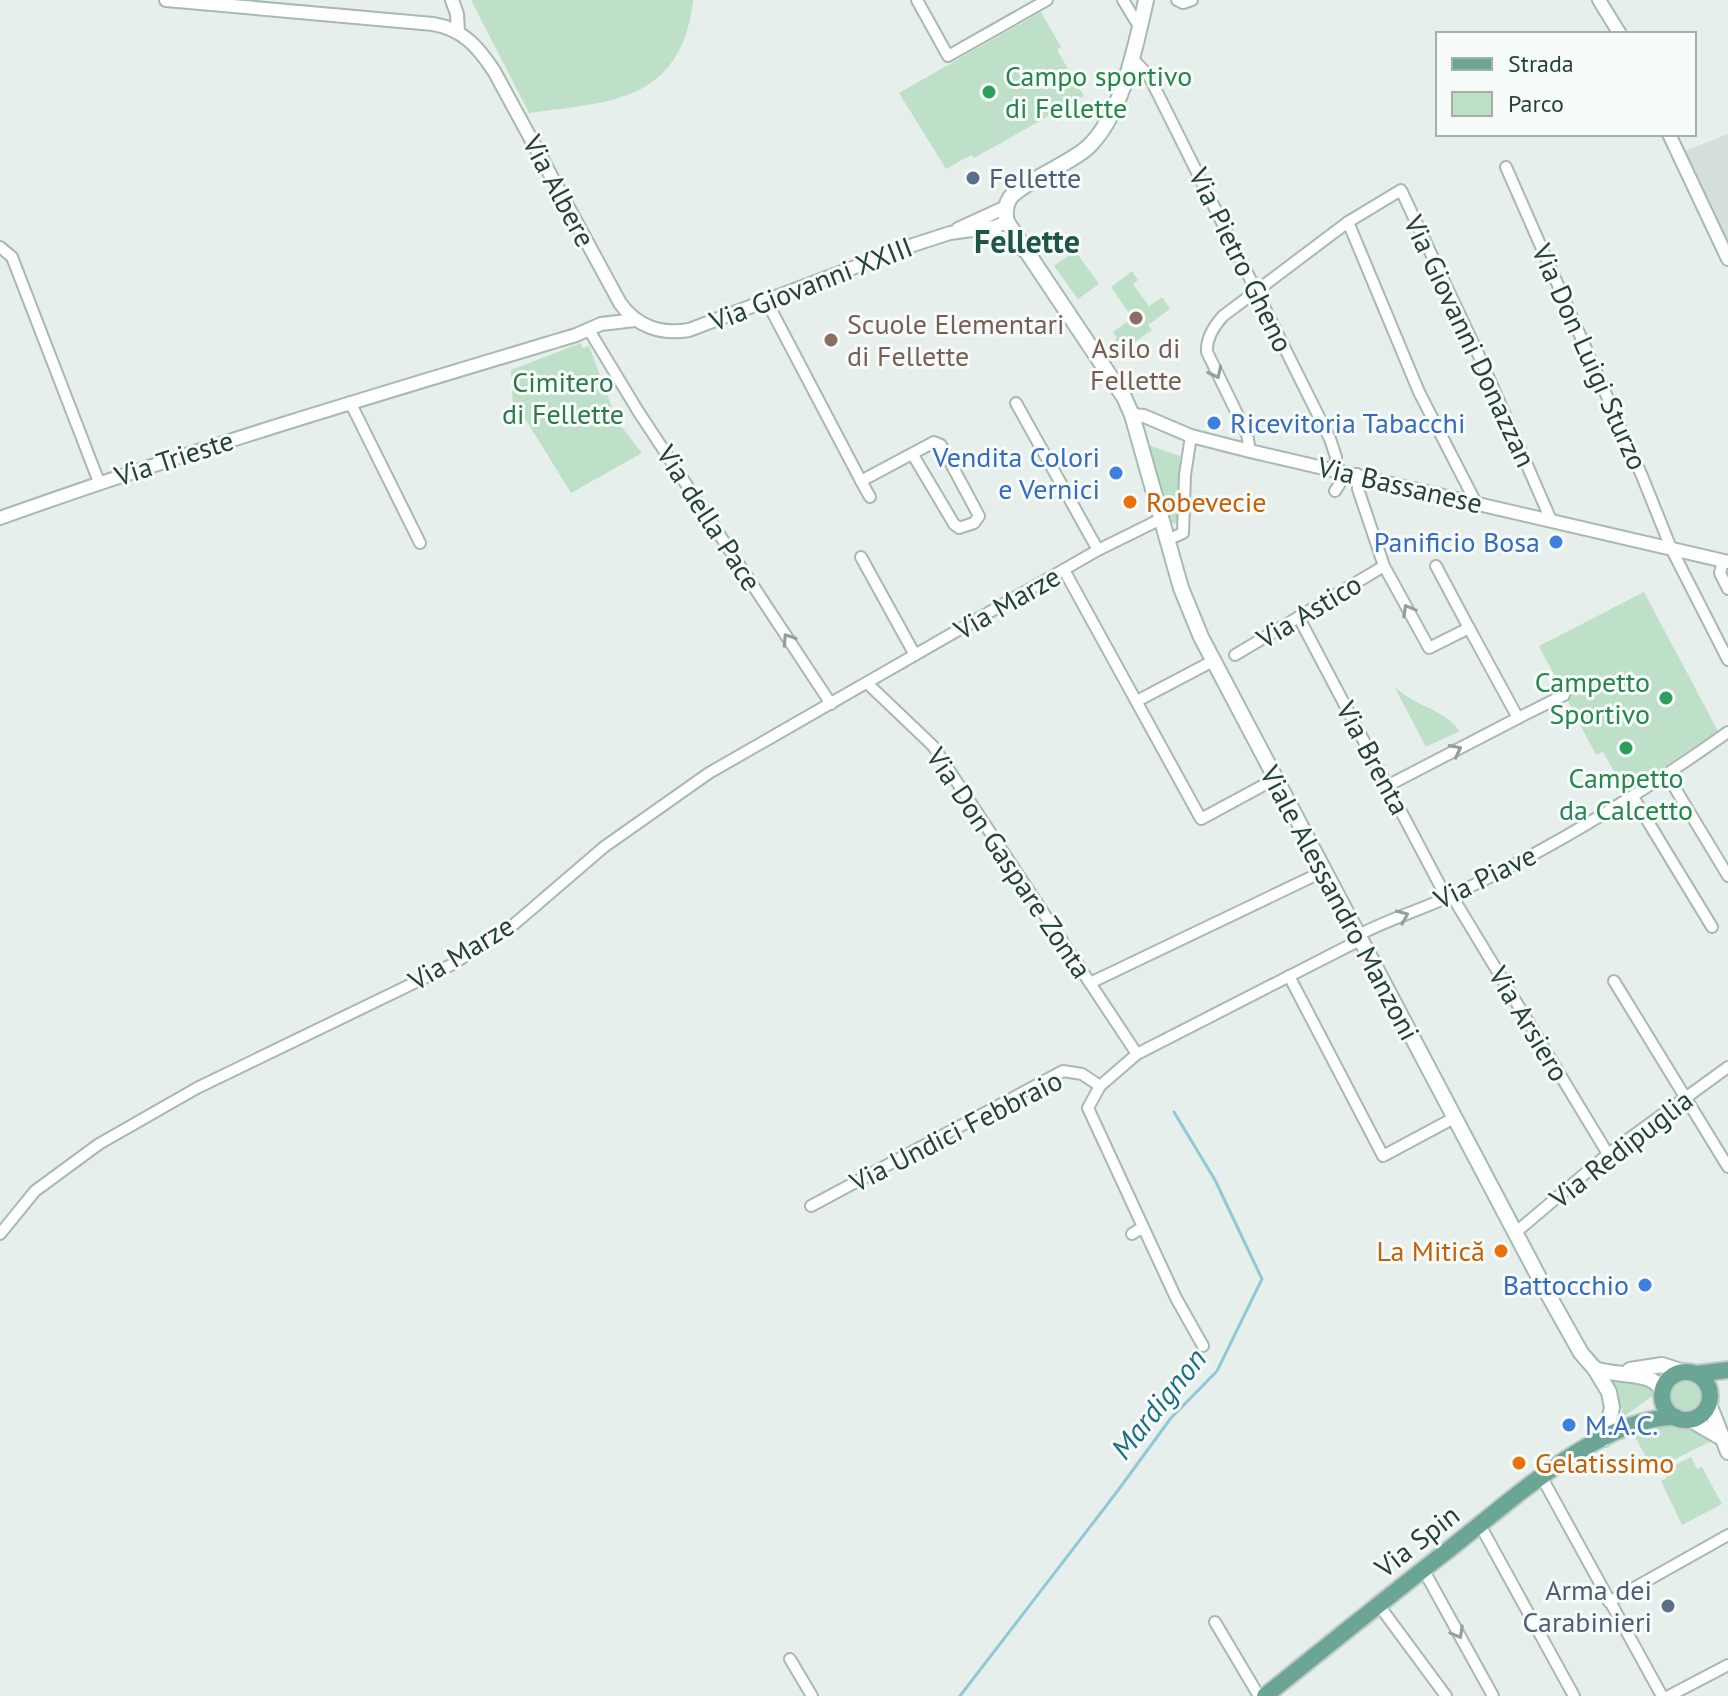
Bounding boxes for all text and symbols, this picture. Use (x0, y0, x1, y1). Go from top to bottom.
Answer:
legend (1436, 32, 1696, 136)
text: Strada (1508, 48, 1574, 79)
place label: Campo sportivo di Fellette (1005, 57, 1192, 126)
marker: Campo sportivo di Fellette (980, 83, 998, 101)
text: Parco (1508, 88, 1564, 119)
street label: Via Albere (514, 128, 604, 253)
place label: Fellette (989, 159, 1081, 196)
street label: Via Pietro Gheno (1180, 161, 1302, 358)
marker: Fellette (964, 169, 982, 187)
street label: Via Giovanni Donazzan (1395, 208, 1545, 473)
district label: Fellette (974, 220, 1080, 262)
street label: Via Giovanni XXIII (703, 228, 918, 340)
street label: Via Don Luigi Sturzo (1524, 237, 1657, 476)
place label: Scuole Elementari di Fellette (847, 305, 1065, 374)
marker: Asilo di Fellette (1127, 309, 1145, 327)
place label: Asilo di Fellette (1090, 329, 1182, 398)
marker: Scuole Elementari di Fellette (822, 331, 840, 349)
park label: Cimitero di Fellette (502, 363, 624, 432)
one-way arrow (1207, 364, 1222, 379)
place label: Ricevitoria Tabacchi (1230, 404, 1465, 441)
marker: Ricevitoria Tabacchi (1205, 414, 1223, 432)
street label: Via Trieste (109, 421, 238, 494)
street label: Via della Pace (648, 437, 770, 598)
place label: Vendita Colori e Vernici (932, 438, 1100, 507)
street label: Via Bassanese (1313, 447, 1486, 521)
marker: Vendita Colori e Vernici (1107, 464, 1125, 482)
place label: Robevecie (1146, 483, 1267, 520)
marker: Robevecie (1121, 493, 1139, 511)
place label: Panificio Bosa (1374, 523, 1540, 560)
marker: Panificio Bosa (1547, 533, 1565, 551)
street label: Via Marze (946, 557, 1067, 648)
street label: Via Astico (1249, 565, 1368, 657)
one-way arrow (1402, 604, 1418, 619)
one-way arrow (783, 633, 798, 648)
place label: Campetto Sportivo (1535, 663, 1650, 732)
marker: Campetto Sportivo (1657, 689, 1675, 707)
street label: Via Brenta (1328, 694, 1419, 821)
street label: Via Don Gaspare Zonta (918, 739, 1100, 985)
marker: Campetto da Calcetto (1617, 739, 1635, 757)
one-way arrow (1448, 744, 1463, 760)
street label: Viale Alessandro Manzoni (1252, 758, 1429, 1047)
place label: Campetto da Calcetto (1559, 759, 1693, 828)
street label: Via Piave (1427, 836, 1542, 918)
street label: Via Marze (400, 907, 520, 999)
one-way arrow (1395, 909, 1409, 926)
street label: Via Arsiero (1480, 959, 1578, 1088)
street label: Via Undici Febbraio (843, 1061, 1068, 1200)
street label: Via Redipuglia (1541, 1081, 1700, 1217)
place label: La Mitică (1377, 1232, 1485, 1269)
marker: La Mitică (1492, 1242, 1510, 1260)
place label: Battocchio (1503, 1266, 1629, 1303)
marker: Battocchio (1636, 1276, 1654, 1294)
water label: Mardignon (1101, 1340, 1214, 1466)
place label: M.A.C. (1585, 1406, 1658, 1443)
marker: M.A.C. (1560, 1416, 1578, 1434)
place label: Gelatissimo (1535, 1444, 1674, 1481)
marker: Gelatissimo (1510, 1454, 1528, 1472)
street label: Via Spin (1366, 1496, 1467, 1586)
place label: Arma dei Carabinieri (1522, 1571, 1652, 1640)
marker: Arma dei Carabinieri (1659, 1597, 1677, 1615)
one-way arrow (1448, 1624, 1463, 1639)

